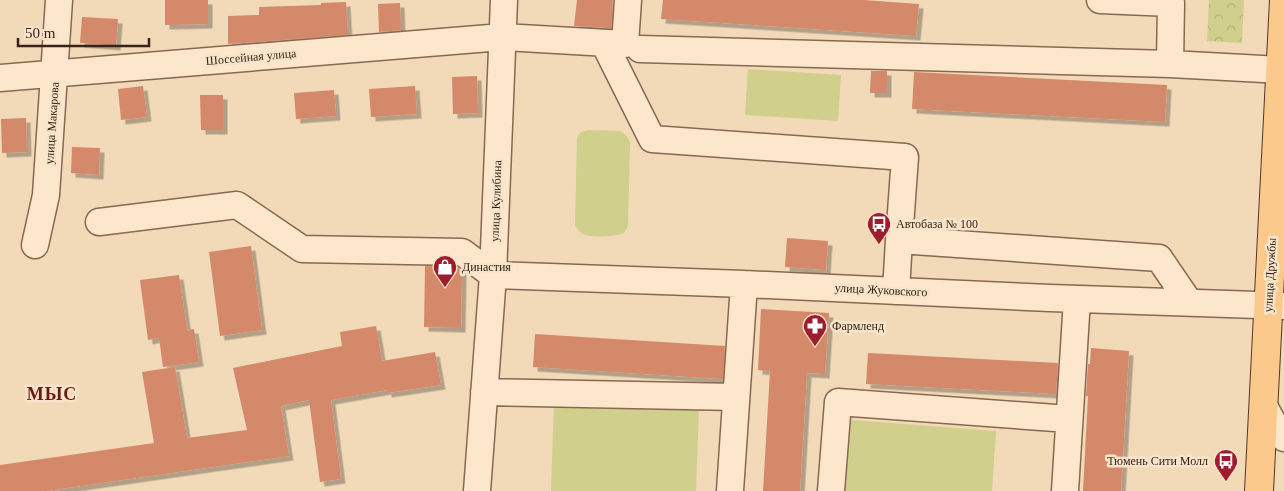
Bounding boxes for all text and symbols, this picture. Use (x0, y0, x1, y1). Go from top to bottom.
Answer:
scale bar (18, 15, 149, 47)
text: 50 m (25, 25, 56, 41)
street label: Шоссейная улица (205, 46, 298, 68)
street label: улица Макарова (42, 81, 62, 165)
street label: улица Кулибина (488, 159, 504, 242)
bus stop icon: Автобаза № 100 (866, 211, 892, 245)
place label: Автобаза № 100 (896, 217, 978, 231)
street label: улица Дружбы (1261, 237, 1279, 313)
shop icon: Династия (432, 254, 458, 288)
place label: Династия (462, 260, 511, 274)
street label: улица Жуковского (834, 281, 928, 299)
pharmacy icon: Фармленд (802, 313, 828, 347)
place label: Фармленд (832, 319, 884, 333)
district label: МЫС (27, 384, 77, 404)
bus stop icon: Тюмень Сити Молл (1213, 448, 1239, 482)
place label: Тюмень Сити Молл (1107, 454, 1208, 468)

